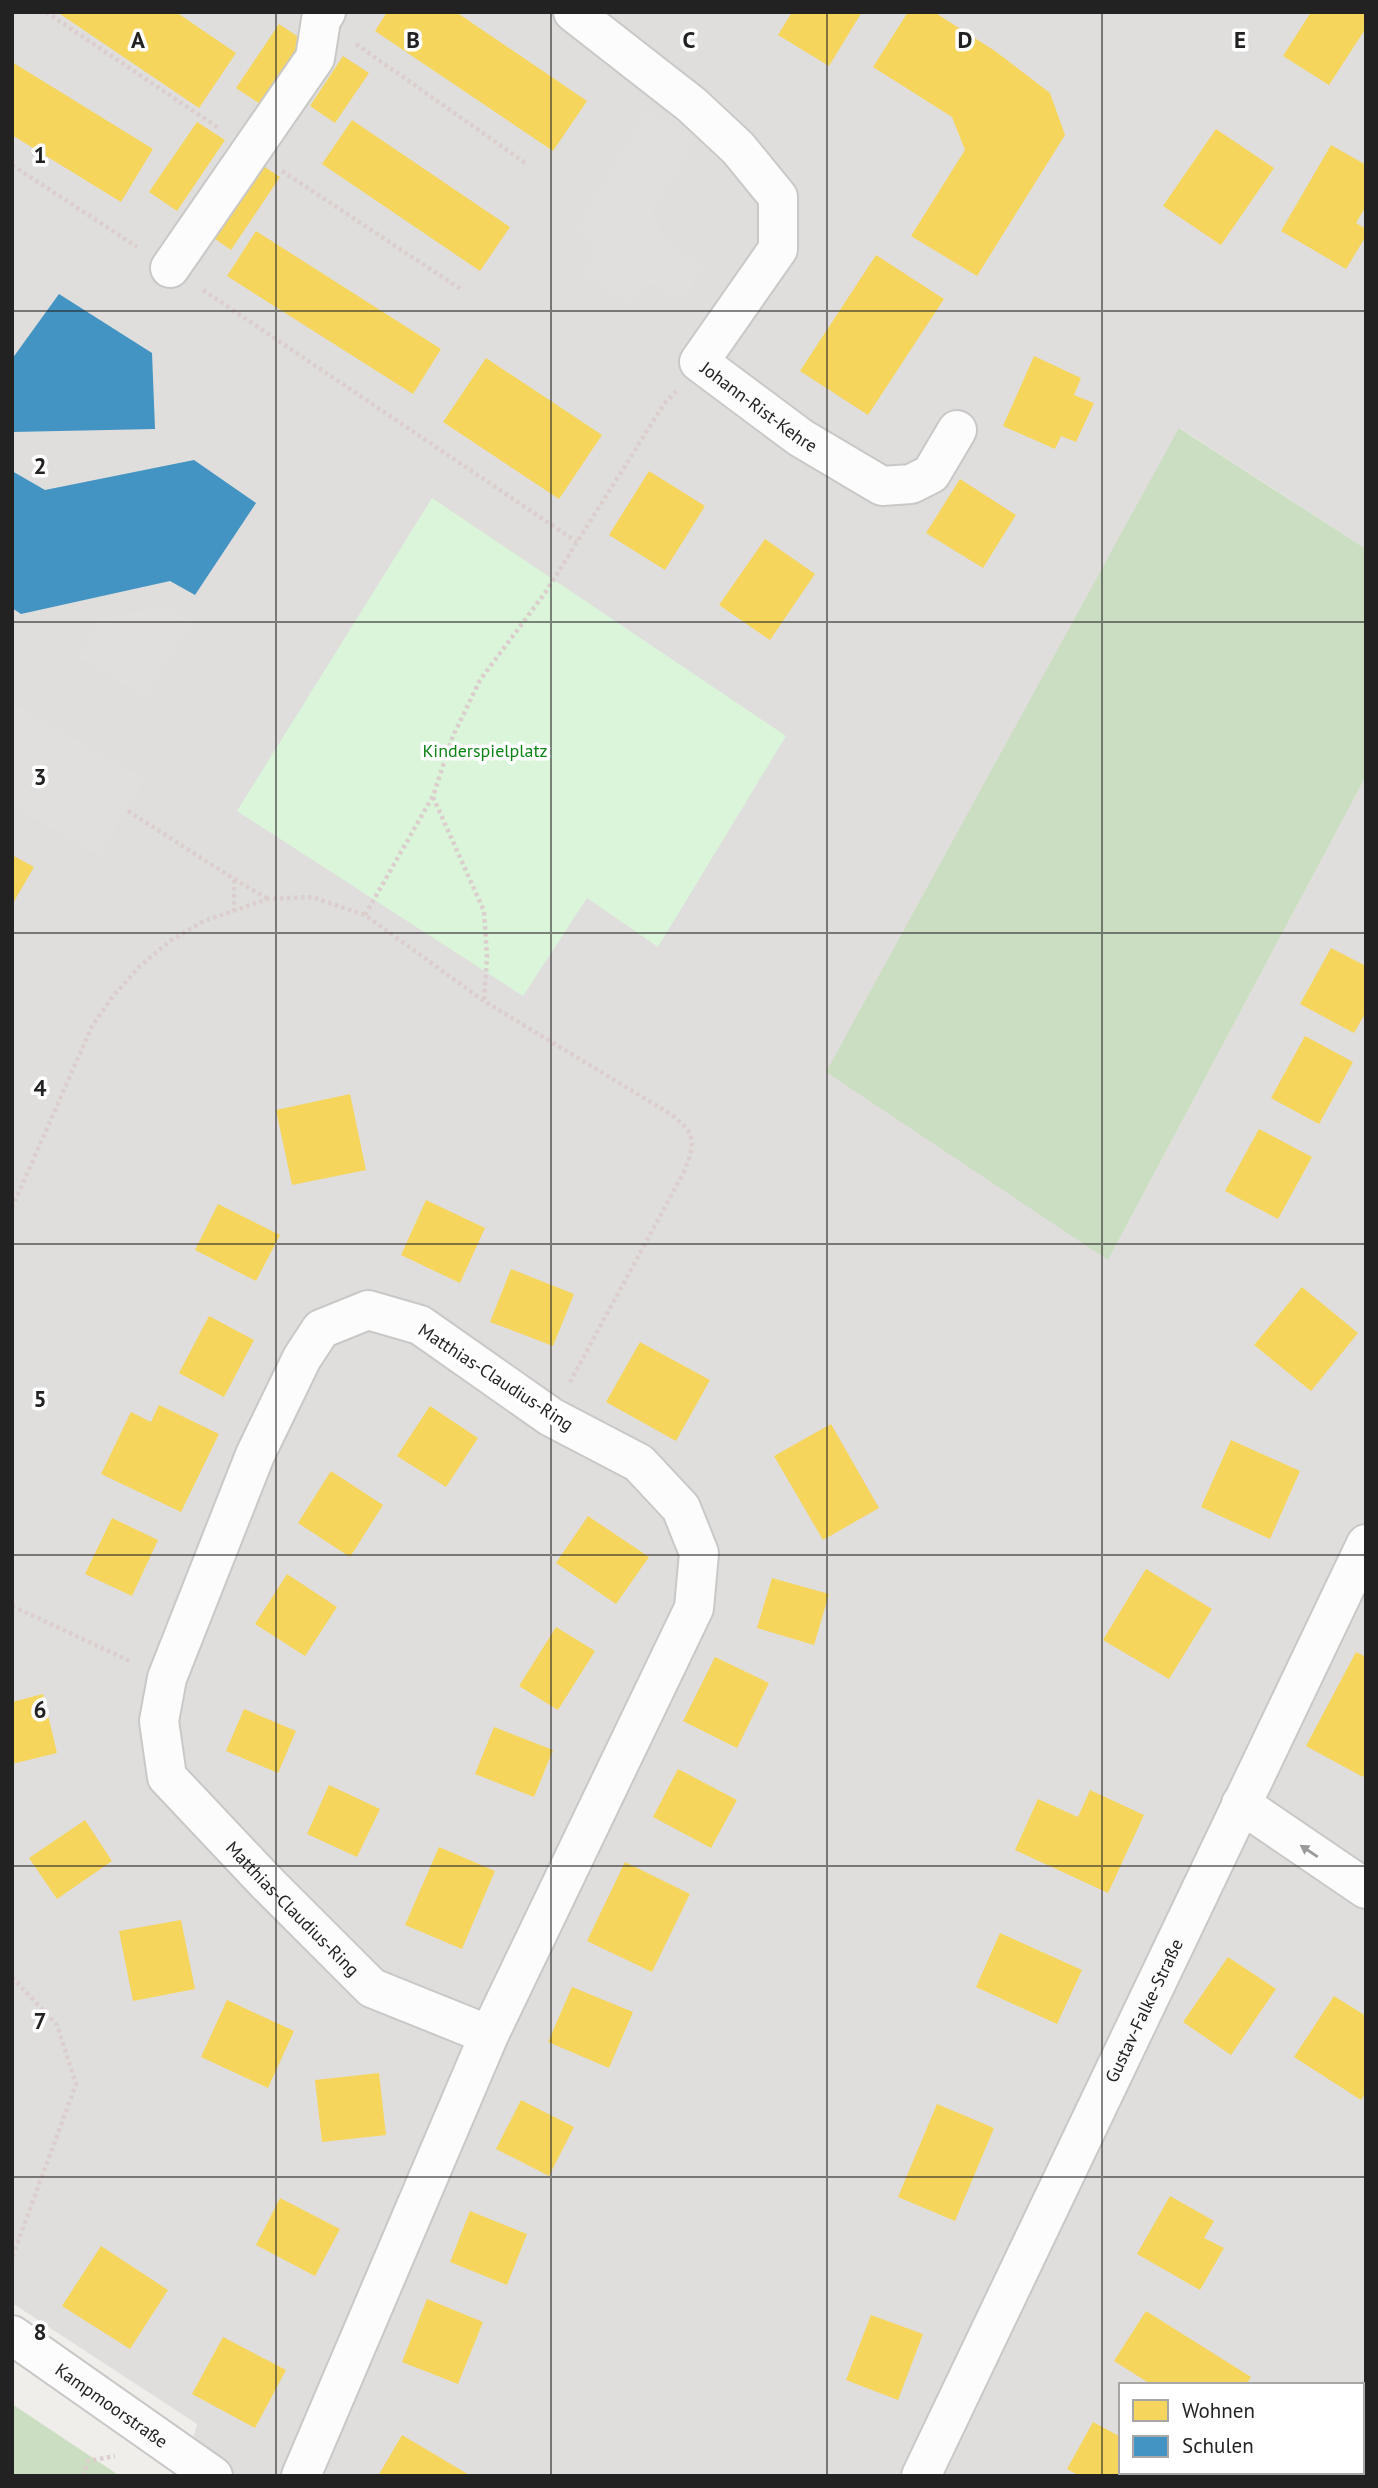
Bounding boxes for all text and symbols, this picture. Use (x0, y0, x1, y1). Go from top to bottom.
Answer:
text: A (131, 25, 145, 54)
text: B (406, 25, 420, 54)
text: C (683, 25, 696, 54)
text: D (958, 25, 972, 54)
text: E (1234, 25, 1246, 54)
text: 1 (33, 140, 47, 169)
street label: Johann-Rist-Kehre (695, 355, 822, 457)
text: 2 (33, 451, 47, 480)
park label: Kinderspielplatz (422, 739, 548, 762)
text: 3 (33, 762, 47, 791)
text: 4 (33, 1073, 47, 1102)
street label: Matthias-Claudius-Ring (414, 1318, 578, 1436)
text: 5 (33, 1384, 47, 1413)
text: 6 (33, 1695, 47, 1724)
street label: Matthias-Claudius-Ring (222, 1836, 365, 1981)
one-way arrow (1299, 1844, 1319, 1857)
street label: Gustav-Falke-Straße (1099, 1935, 1187, 2086)
text: 7 (33, 2006, 47, 2035)
text: 8 (33, 2317, 47, 2346)
street label: Kampmoorstraße (51, 2358, 173, 2453)
legend (1119, 2383, 1364, 2474)
text: Wohnen (1182, 2397, 1255, 2424)
text: Schulen (1182, 2432, 1254, 2459)

